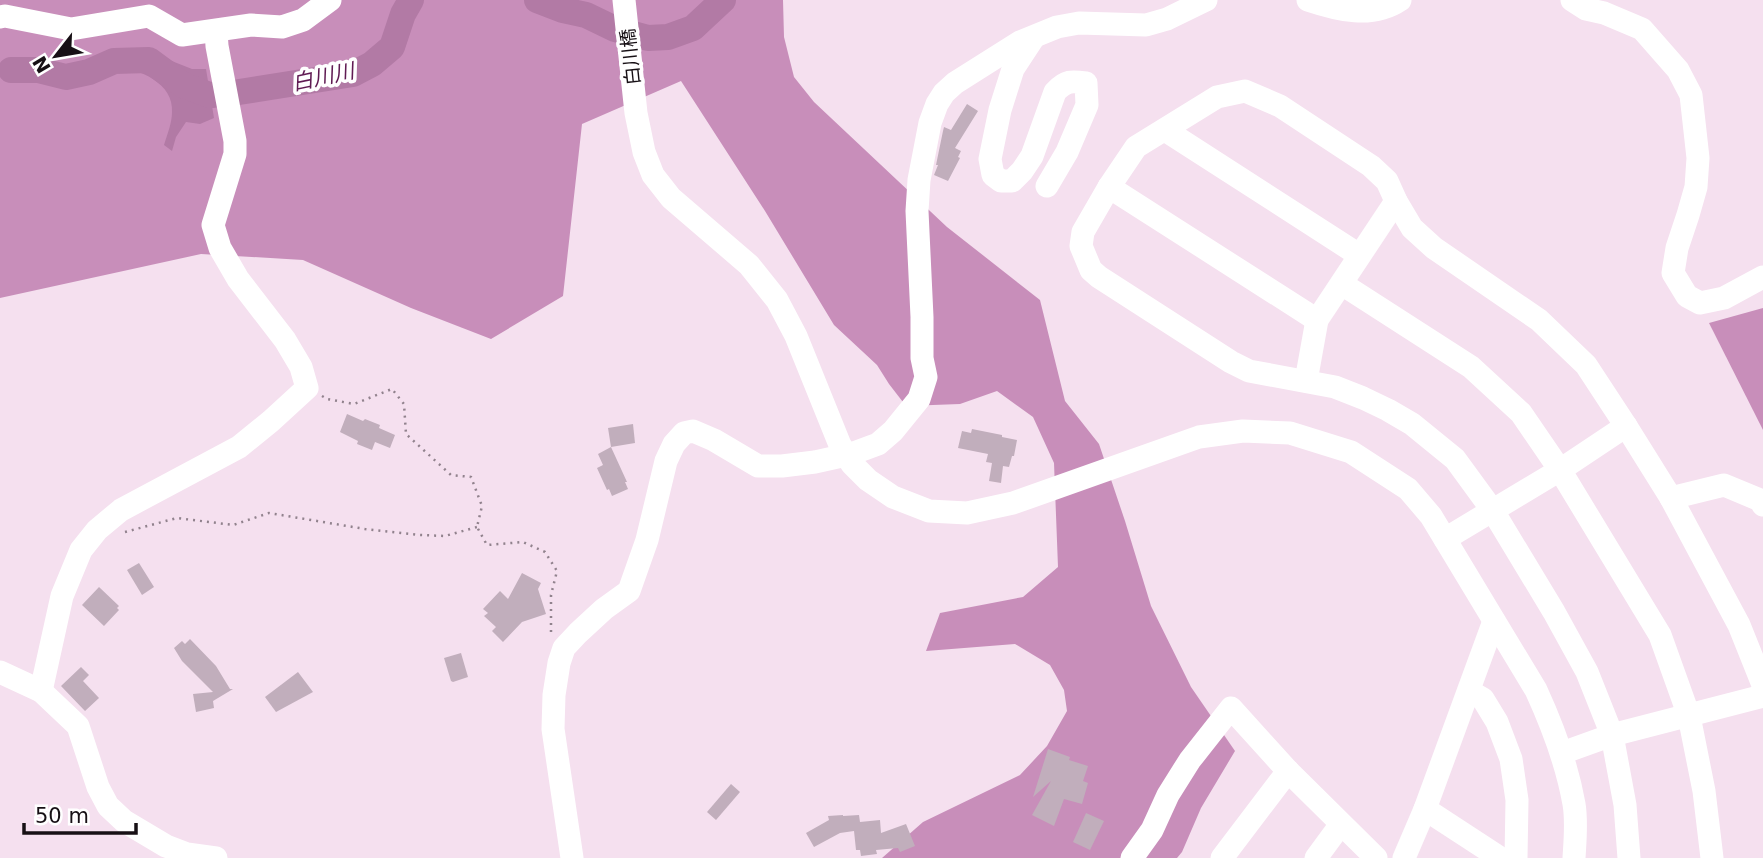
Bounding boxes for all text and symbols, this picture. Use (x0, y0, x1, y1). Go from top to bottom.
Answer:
north arrow (21, 21, 91, 91)
street label: 白川橋 (616, 27, 644, 87)
text: N (28, 52, 55, 77)
water label: 白川川 (290, 58, 358, 95)
scale bar (24, 792, 136, 836)
text: 50 m (35, 804, 89, 828)

